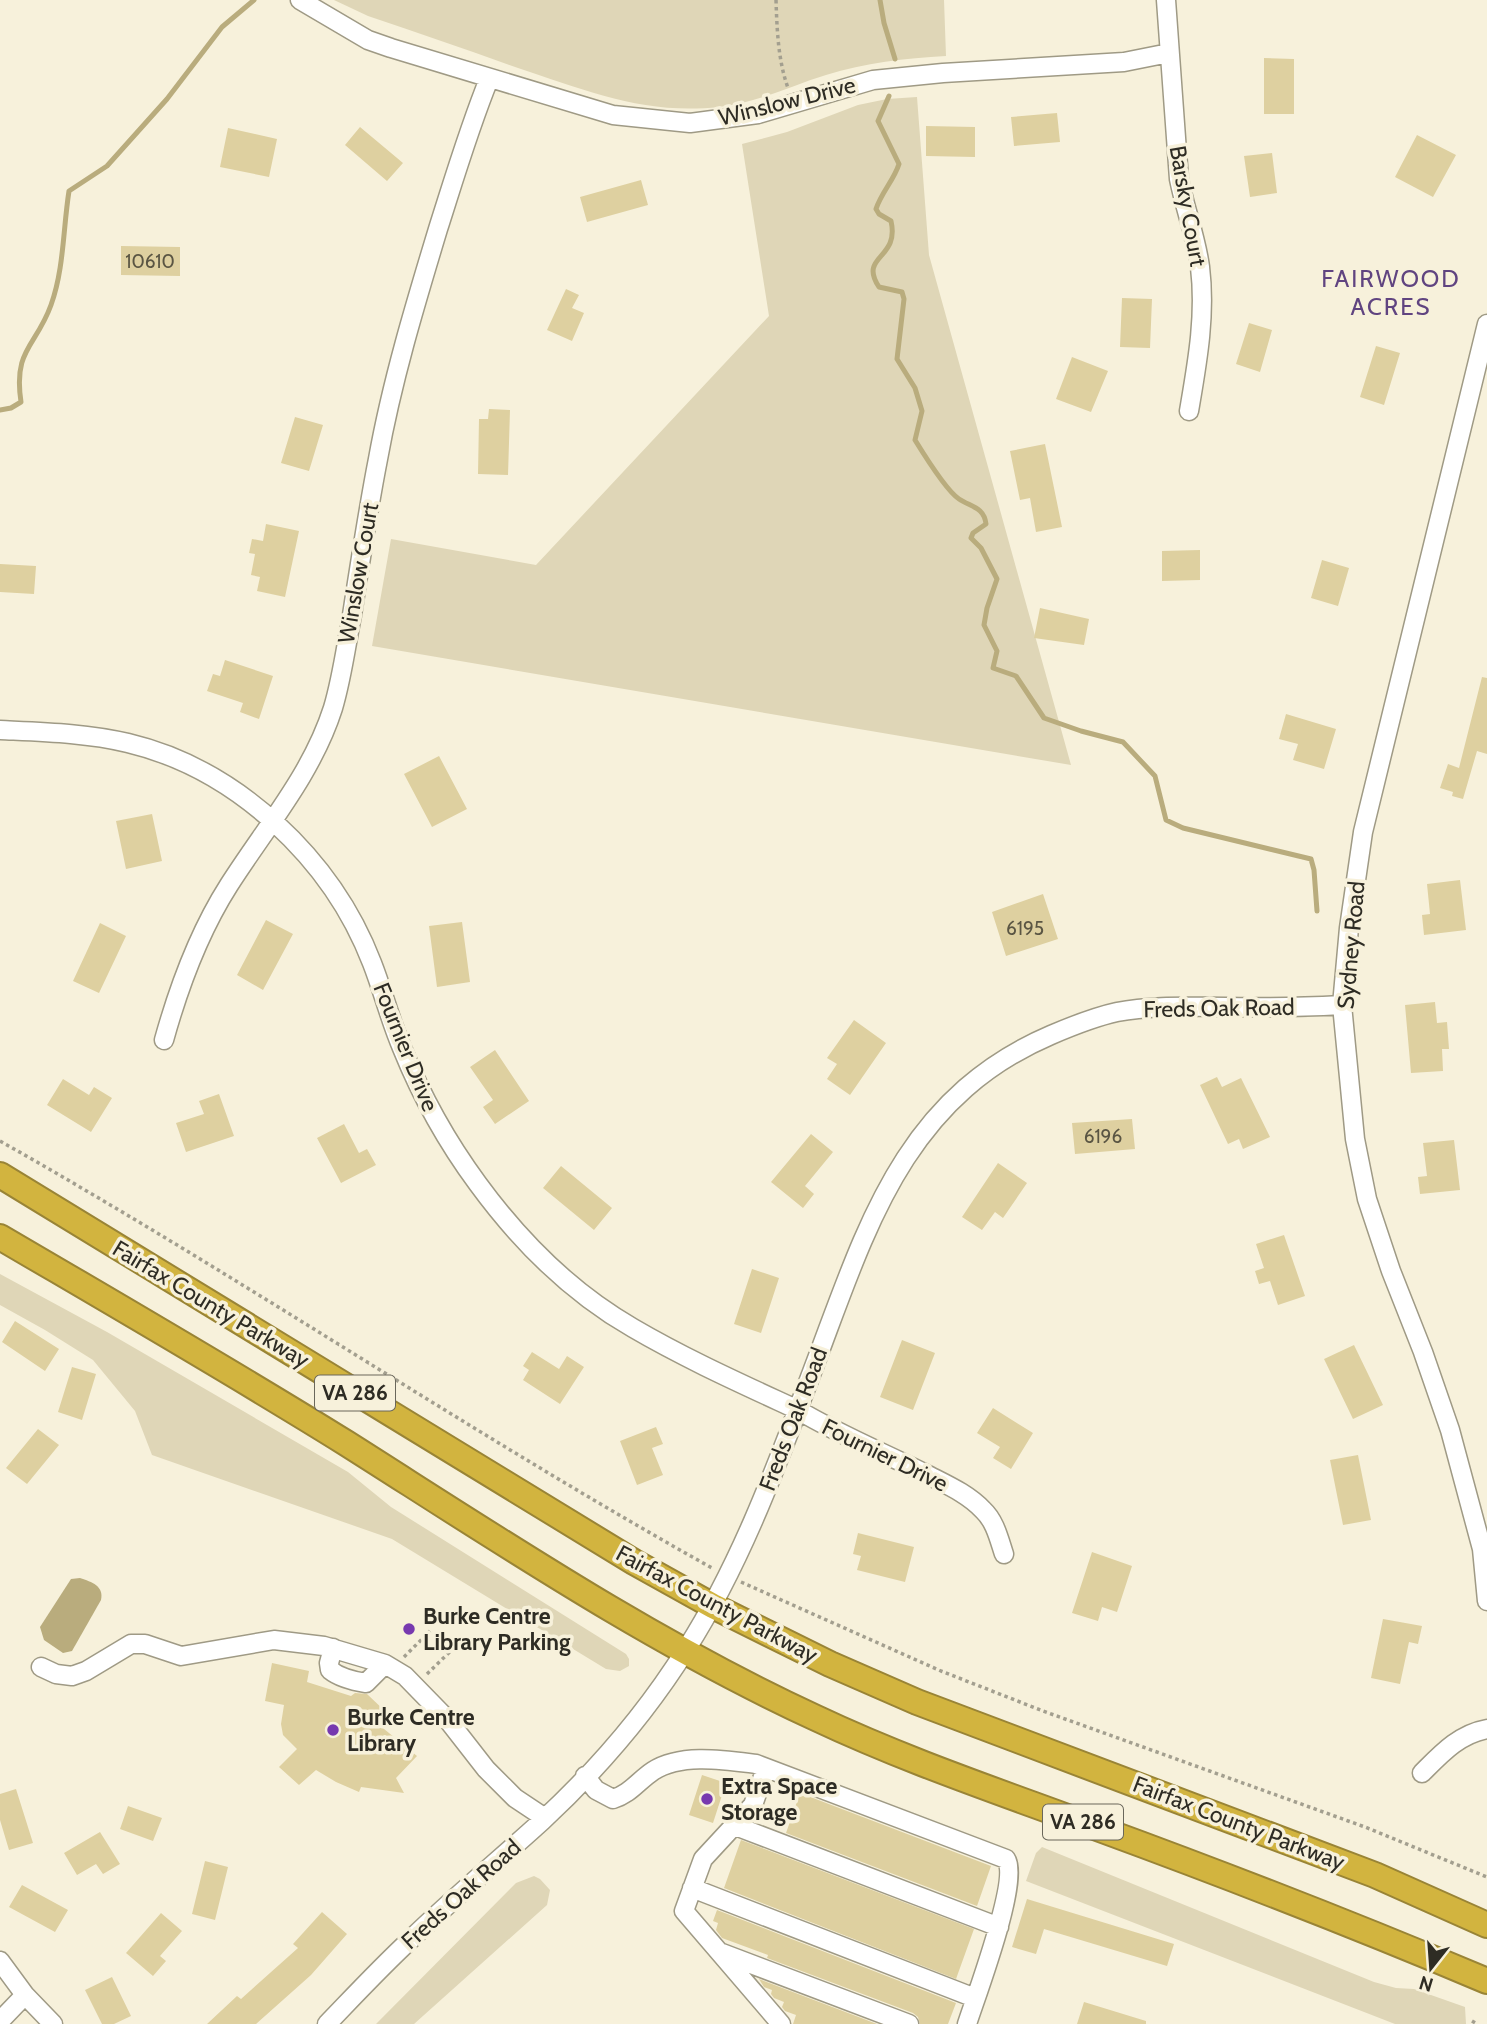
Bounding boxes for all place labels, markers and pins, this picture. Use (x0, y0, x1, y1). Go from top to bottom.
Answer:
place label: Burke Centre Library Parking (423, 1602, 571, 1656)
marker: Burke Centre Library Parking (401, 1621, 417, 1637)
place label: Burke Centre Library (347, 1703, 475, 1757)
marker: Burke Centre Library (325, 1722, 341, 1738)
place label: Extra Space Storage (721, 1772, 838, 1826)
marker: Extra Space Storage (699, 1791, 715, 1807)

